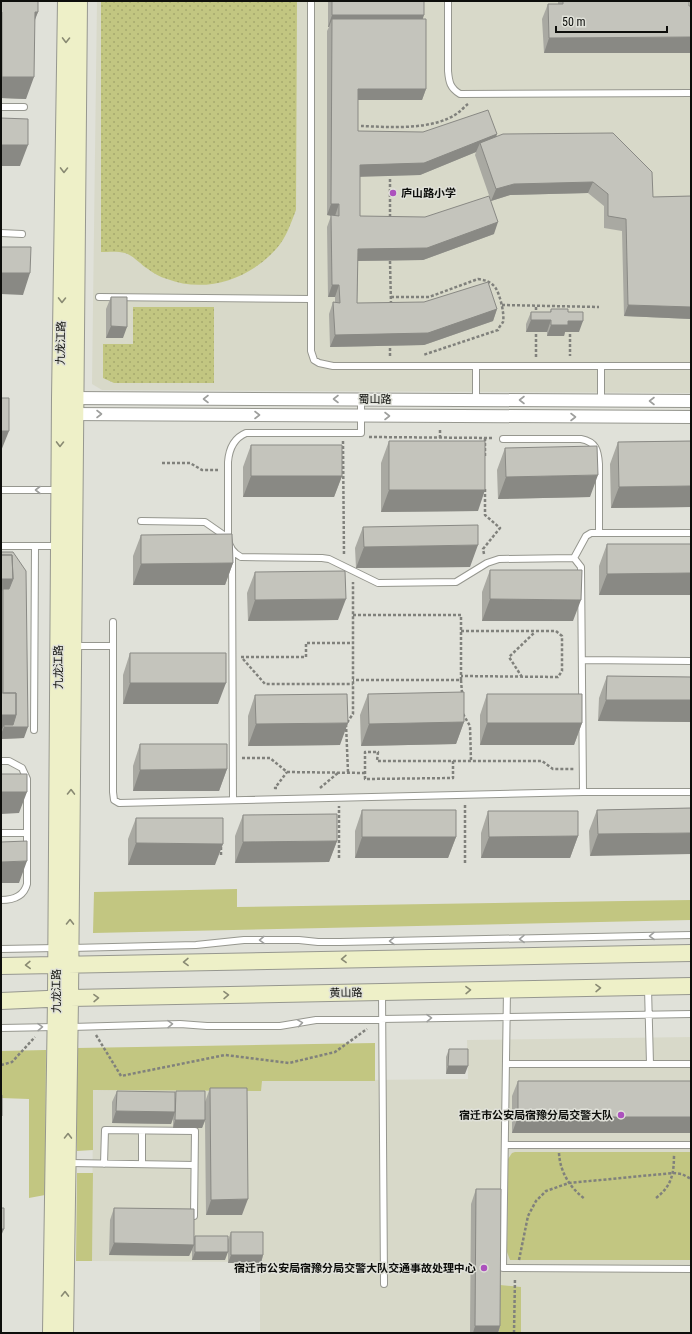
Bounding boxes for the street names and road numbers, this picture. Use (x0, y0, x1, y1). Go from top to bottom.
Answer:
street label: 九龙江路 (54, 321, 68, 365)
street label: 蜀山路 (359, 393, 392, 406)
street label: 九龙江路 (52, 645, 65, 689)
street label: 九龙江路 (50, 969, 63, 1013)
street label: 黄山路 (329, 986, 363, 1000)

